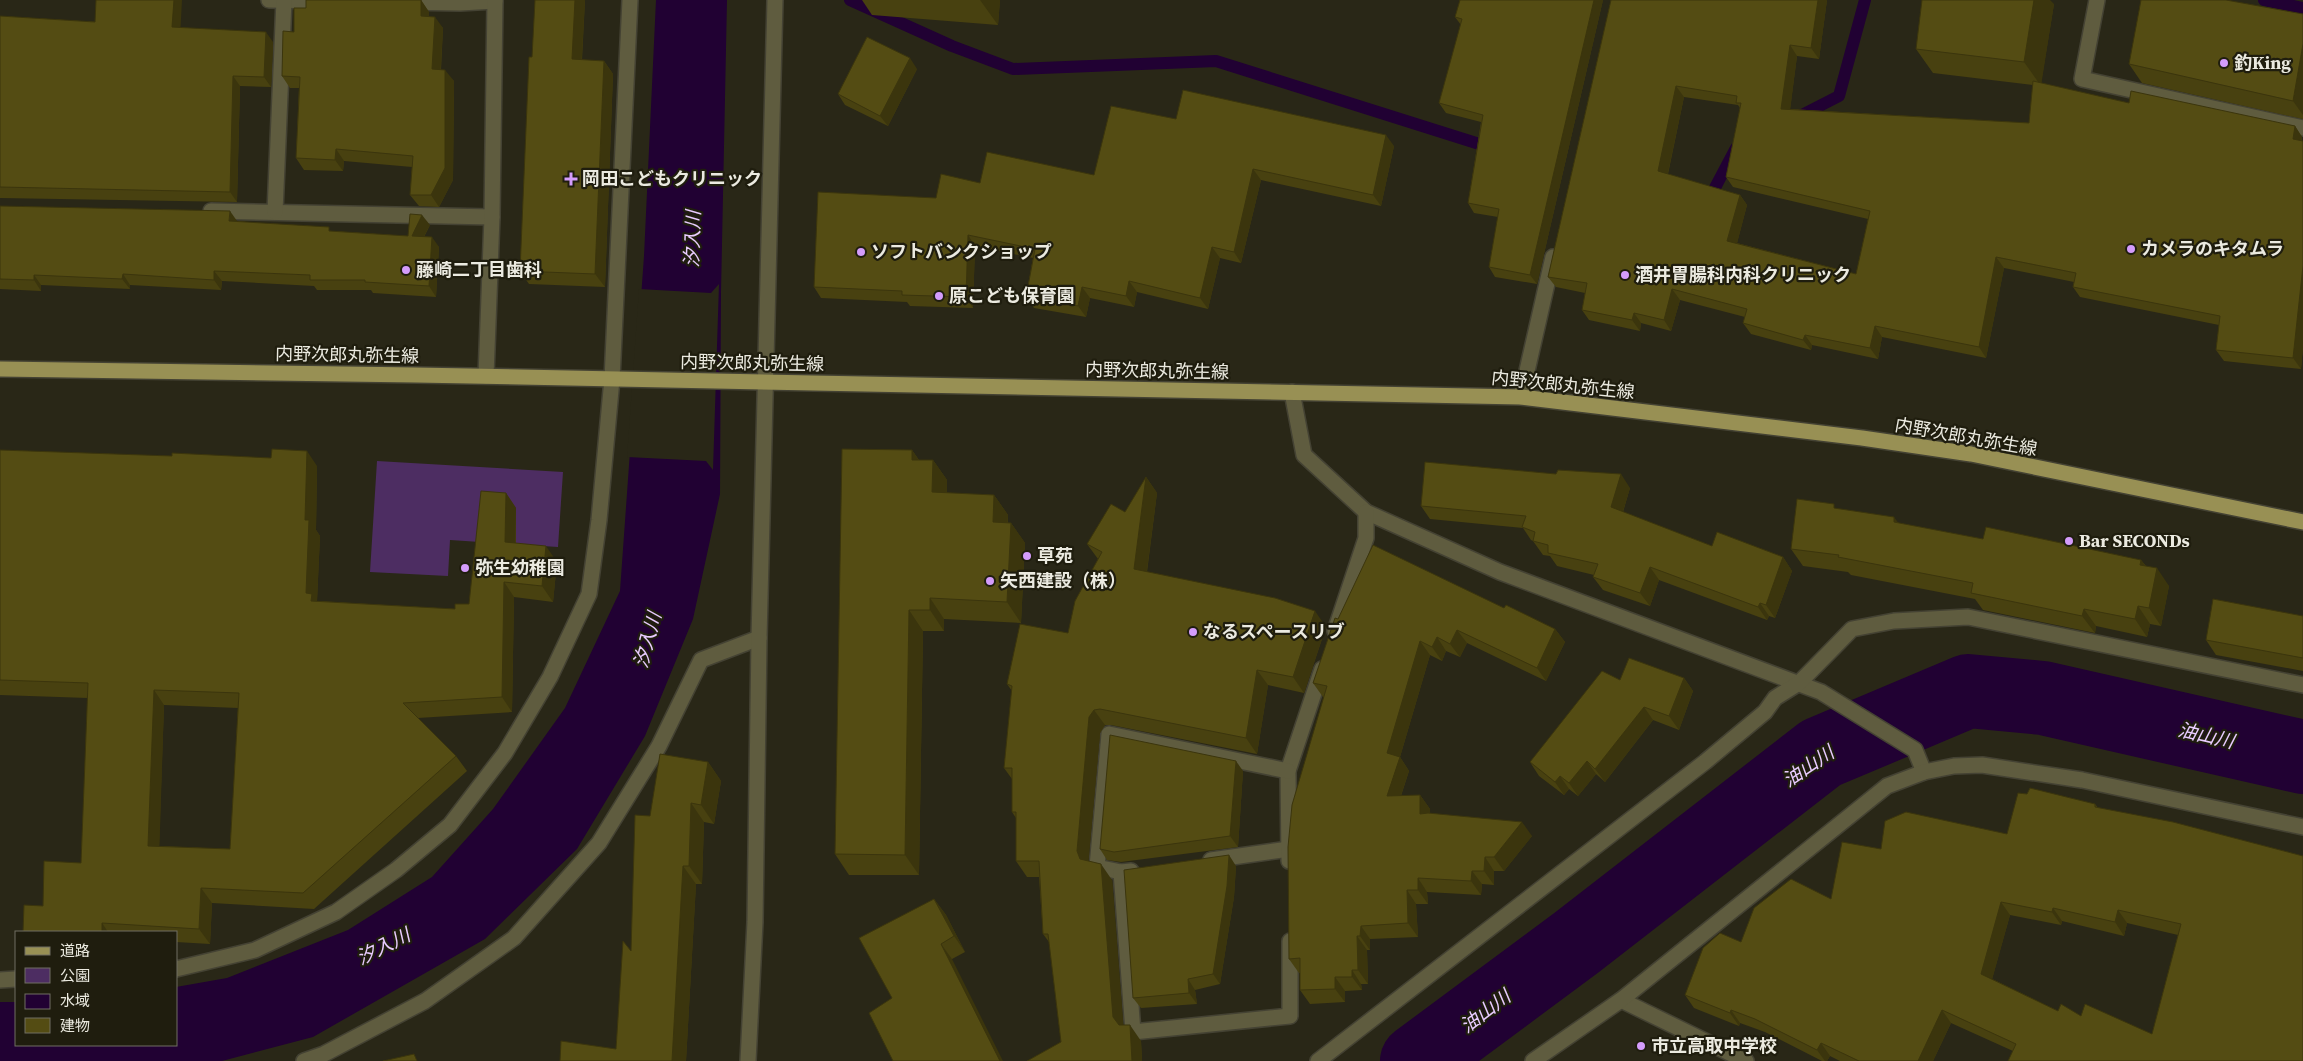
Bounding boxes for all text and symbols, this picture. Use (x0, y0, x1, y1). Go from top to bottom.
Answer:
place label: 釣King (2234, 50, 2291, 75)
marker: 釣King (2218, 57, 2230, 69)
place label: 岡田こどもクリニック (582, 166, 762, 191)
marker: 岡田こどもクリニック (564, 172, 578, 186)
water label: 汐入川 (678, 208, 706, 268)
place label: カメラのキタムラ (2141, 236, 2284, 261)
place label: ソフトバンクショップ (871, 239, 1052, 264)
marker: カメラのキタムラ (2125, 243, 2137, 255)
marker: ソフトバンクショップ (855, 246, 867, 258)
place label: 藤崎二丁目歯科 (416, 257, 542, 282)
place label: 酒井胃腸科内科クリニック (1635, 262, 1851, 287)
marker: 藤崎二丁目歯科 (400, 264, 412, 276)
marker: 酒井胃腸科内科クリニック (1619, 269, 1631, 281)
place label: 原こども保育園 (949, 283, 1075, 308)
marker: 原こども保育園 (933, 290, 945, 302)
street label: 内野次郎丸弥生線 (275, 341, 419, 368)
street label: 内野次郎丸弥生線 (680, 349, 824, 376)
street label: 内野次郎丸弥生線 (1085, 357, 1229, 384)
street label: 内野次郎丸弥生線 (1490, 365, 1636, 404)
street label: 内野次郎丸弥生線 (1893, 412, 2039, 461)
place label: Bar SECONDs (2079, 528, 2190, 553)
marker: Bar SECONDs (2063, 535, 2075, 547)
place label: 草苑 (1037, 543, 1073, 568)
marker: 草苑 (1021, 550, 1033, 562)
place label: 弥生幼稚園 (475, 555, 565, 580)
marker: 弥生幼稚園 (459, 562, 471, 574)
place label: 矢西建設（株） (1000, 568, 1126, 593)
marker: 矢西建設（株） (984, 575, 996, 587)
water label: 汐入川 (627, 607, 667, 671)
place label: なるスペースリブ (1203, 619, 1345, 644)
marker: なるスペースリブ (1187, 626, 1199, 638)
water label: 油山川 (2175, 716, 2239, 755)
water label: 油山川 (1777, 738, 1841, 793)
water label: 汐入川 (352, 921, 416, 971)
legend (15, 931, 178, 1046)
text: 道路 (60, 940, 90, 961)
text: 公園 (60, 965, 90, 986)
water label: 油山川 (1454, 982, 1517, 1039)
text: 水域 (60, 990, 90, 1011)
text: 建物 (60, 1015, 90, 1036)
place label: 市立高取中学校 (1651, 1033, 1777, 1058)
marker: 市立高取中学校 (1635, 1040, 1647, 1052)

